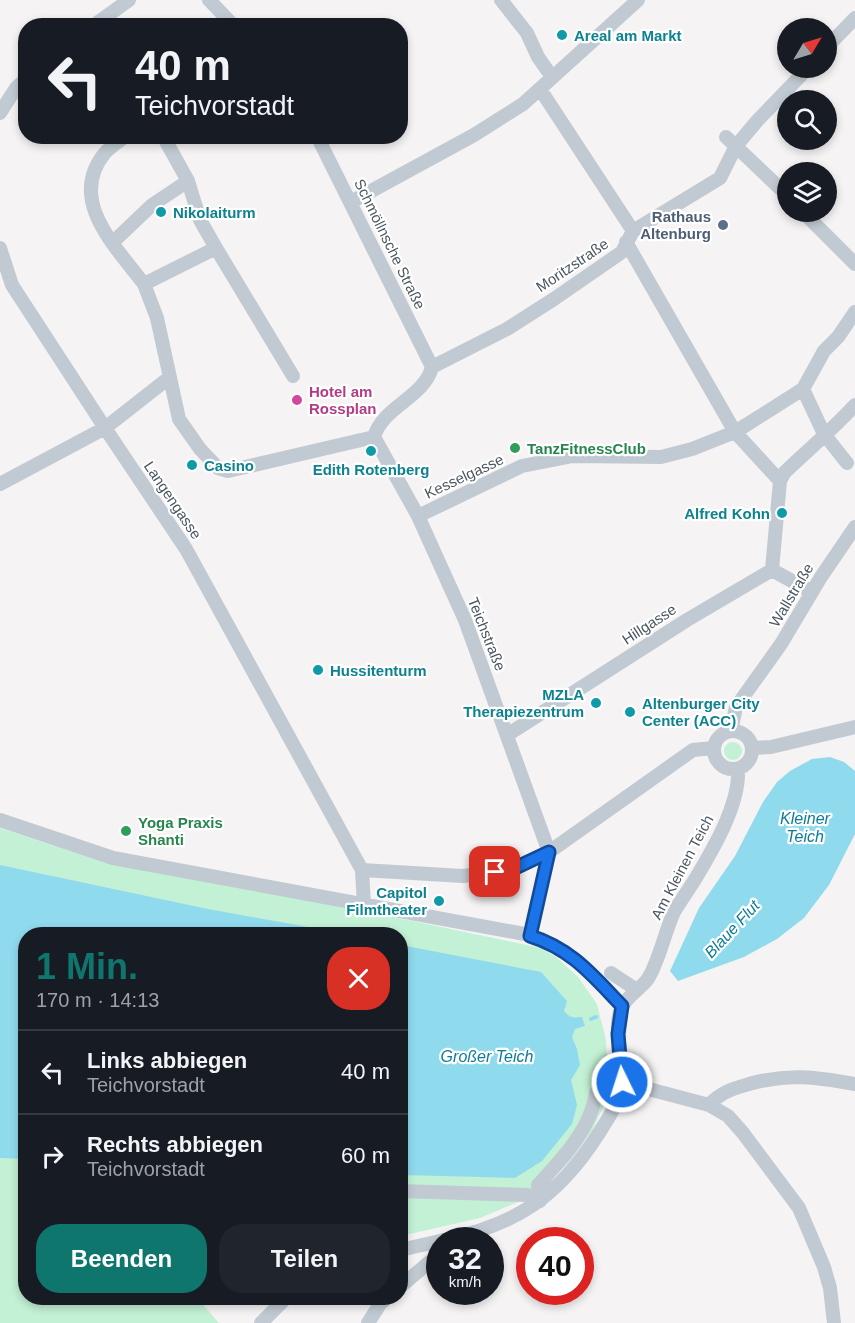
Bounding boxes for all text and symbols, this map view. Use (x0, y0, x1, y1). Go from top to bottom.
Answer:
north arrow (777, 18, 837, 78)
map controls (777, 18, 837, 222)
place label: Areal am Markt (574, 27, 682, 44)
marker: Areal am Markt (555, 28, 569, 42)
icon: left (36, 42, 114, 120)
text: 40 m (135, 42, 231, 89)
button: search (777, 90, 837, 150)
text: Teichvorstadt (135, 91, 294, 121)
button: layers (777, 162, 837, 222)
street label: Schmöllnsche Straße (351, 176, 429, 312)
place label: Nikolaiturm (173, 204, 256, 221)
marker: Nikolaiturm (154, 205, 168, 219)
place label: Rathaus Altenburg (640, 208, 711, 242)
marker: Rathaus Altenburg (716, 218, 730, 232)
street label: Moritzstraße (533, 235, 611, 295)
place label: Hotel am Rossplan (309, 383, 377, 417)
marker: Hotel am Rossplan (290, 393, 304, 407)
place label: TanzFitnessClub (527, 440, 646, 457)
marker: TanzFitnessClub (508, 441, 522, 455)
marker: Edith Rotenberg (364, 444, 378, 458)
street label: Kesselgasse (422, 450, 506, 502)
place label: Casino (204, 457, 254, 474)
street label: Langengasse (141, 458, 205, 542)
marker: Casino (185, 458, 199, 472)
place label: Edith Rotenberg (313, 461, 429, 478)
place label: Alfred Kohn (684, 505, 770, 522)
marker: Alfred Kohn (775, 506, 789, 520)
street label: Wallstraße (765, 560, 817, 630)
street label: Teichstraße (465, 595, 509, 673)
street label: Hillgasse (619, 600, 679, 648)
place label: Hussitenturm (330, 662, 427, 679)
marker: Hussitenturm (311, 663, 325, 677)
place label: MZLA Therapiezentrum (463, 686, 584, 720)
place label: Altenburger City Center (ACC) (642, 695, 760, 729)
marker: MZLA Therapiezentrum (589, 696, 603, 710)
marker: Altenburger City Center (ACC) (623, 705, 637, 719)
water label: Kleiner Teich (780, 810, 831, 845)
street label: Am Kleinen Teich (647, 812, 717, 922)
place label: Yoga Praxis Shanti (138, 814, 223, 848)
marker: Yoga Praxis Shanti (119, 824, 133, 838)
pin (469, 846, 520, 897)
icon: arrive (478, 855, 511, 888)
place label: Capitol Filmtheater (346, 884, 427, 918)
marker: Capitol Filmtheater (432, 894, 446, 908)
water label: Blaue Flut (701, 896, 763, 961)
text: 1 Min. (36, 946, 138, 987)
button: close (327, 947, 390, 1010)
text: 170 m · 14:13 (36, 989, 159, 1011)
text: Links abbiegen (87, 1048, 247, 1073)
water label: Großer Teich (441, 1048, 533, 1065)
position arrow (590, 1050, 654, 1114)
icon: left (36, 1056, 69, 1089)
text: 40 m (341, 1059, 390, 1084)
text: Teichvorstadt (87, 1074, 205, 1096)
text: Rechts abbiegen (87, 1132, 263, 1157)
icon: right (36, 1140, 69, 1173)
text: 60 m (341, 1143, 390, 1168)
text: Teichvorstadt (87, 1158, 205, 1180)
button: Beenden (36, 1224, 207, 1293)
button: Teilen (219, 1224, 390, 1293)
speed limit sign: 40 (516, 1227, 594, 1305)
text: 32 (448, 1242, 482, 1275)
text: km/h (449, 1273, 481, 1290)

